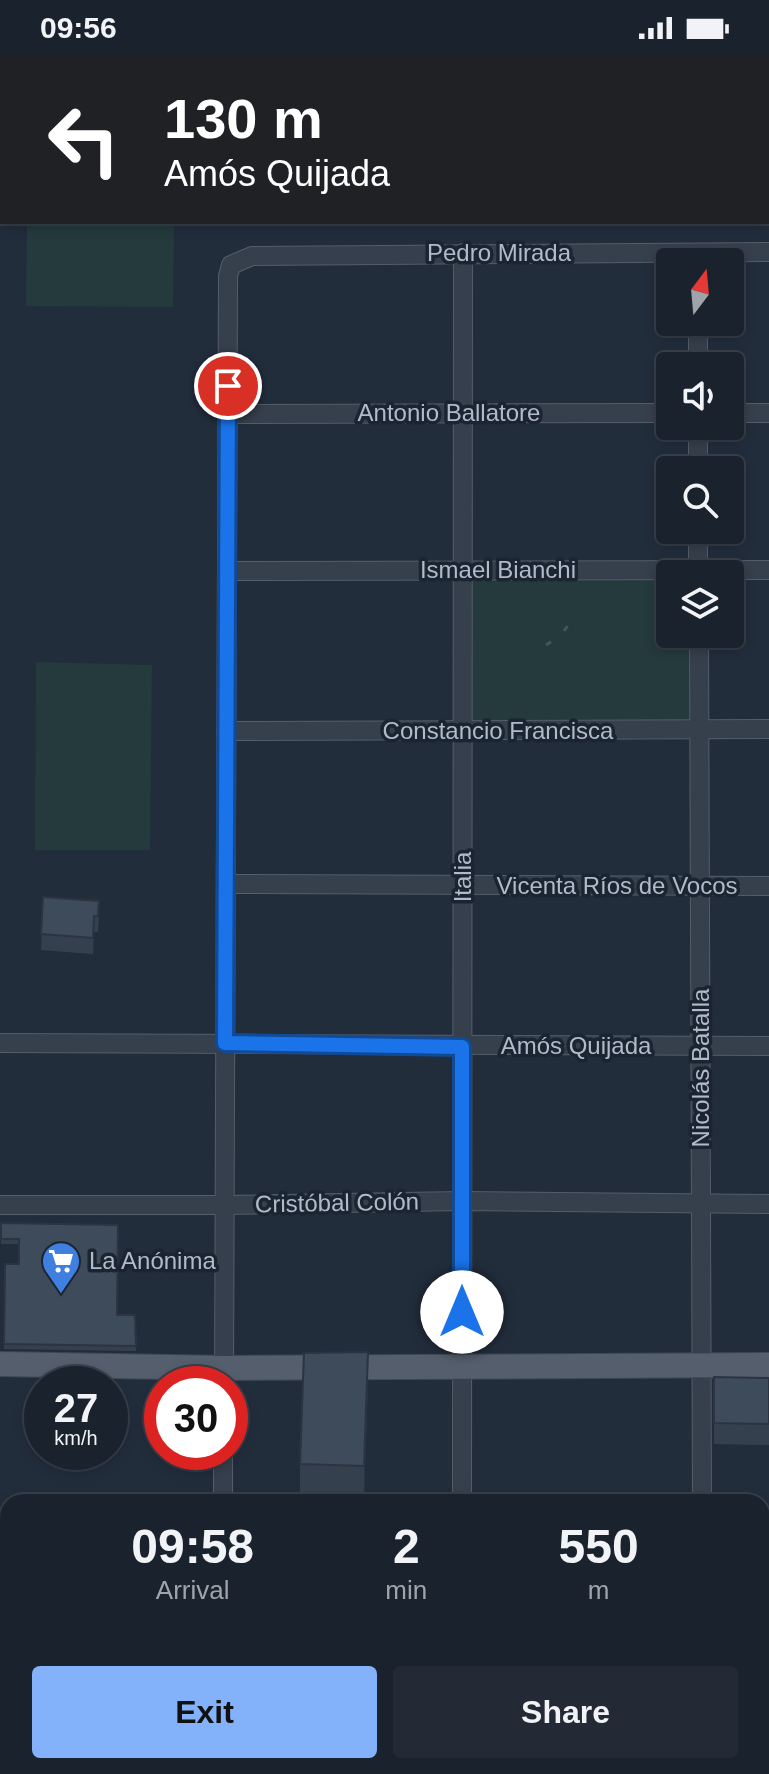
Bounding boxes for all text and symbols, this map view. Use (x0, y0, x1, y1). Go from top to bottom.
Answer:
text: 09:56 (40, 11, 117, 44)
text: 130 m (164, 87, 323, 150)
icon: left (32, 88, 136, 192)
text: Amós Quijada (164, 153, 390, 194)
street label: Pedro Mirada (427, 239, 572, 266)
north arrow (656, 248, 744, 336)
map controls (656, 248, 744, 648)
pin (194, 352, 262, 420)
button: sound (656, 352, 744, 440)
icon: arrive (206, 364, 250, 408)
street label: Antonio Ballatore (358, 399, 540, 426)
button: search (656, 456, 744, 544)
street label: Ismael Bianchi (420, 556, 576, 583)
button: layers (656, 560, 744, 648)
street label: Constancio Francisca (383, 717, 614, 744)
street label: Italia (449, 851, 476, 902)
street label: Vicenta Ríos de Vocos (496, 872, 738, 899)
street label: Nicolás Batalla (687, 988, 714, 1147)
street label: Amós Quijada (501, 1032, 652, 1059)
street label: Cristóbal Colón (255, 1188, 419, 1217)
supermarket icon: La Anónima (40, 1240, 82, 1295)
place label: La Anónima (89, 1247, 216, 1274)
position arrow (420, 1270, 504, 1354)
speed limit sign: 30 (144, 1366, 248, 1470)
text: 27 (54, 1386, 98, 1430)
text: km/h (54, 1427, 98, 1449)
text: 09:58 (131, 1520, 254, 1573)
text: 2 (393, 1520, 420, 1573)
text: 550 (559, 1520, 639, 1573)
text: Arrival (156, 1575, 230, 1605)
text: min (385, 1575, 427, 1605)
text: m (588, 1575, 609, 1605)
button: Exit (32, 1666, 377, 1758)
button: Share (393, 1666, 738, 1758)

